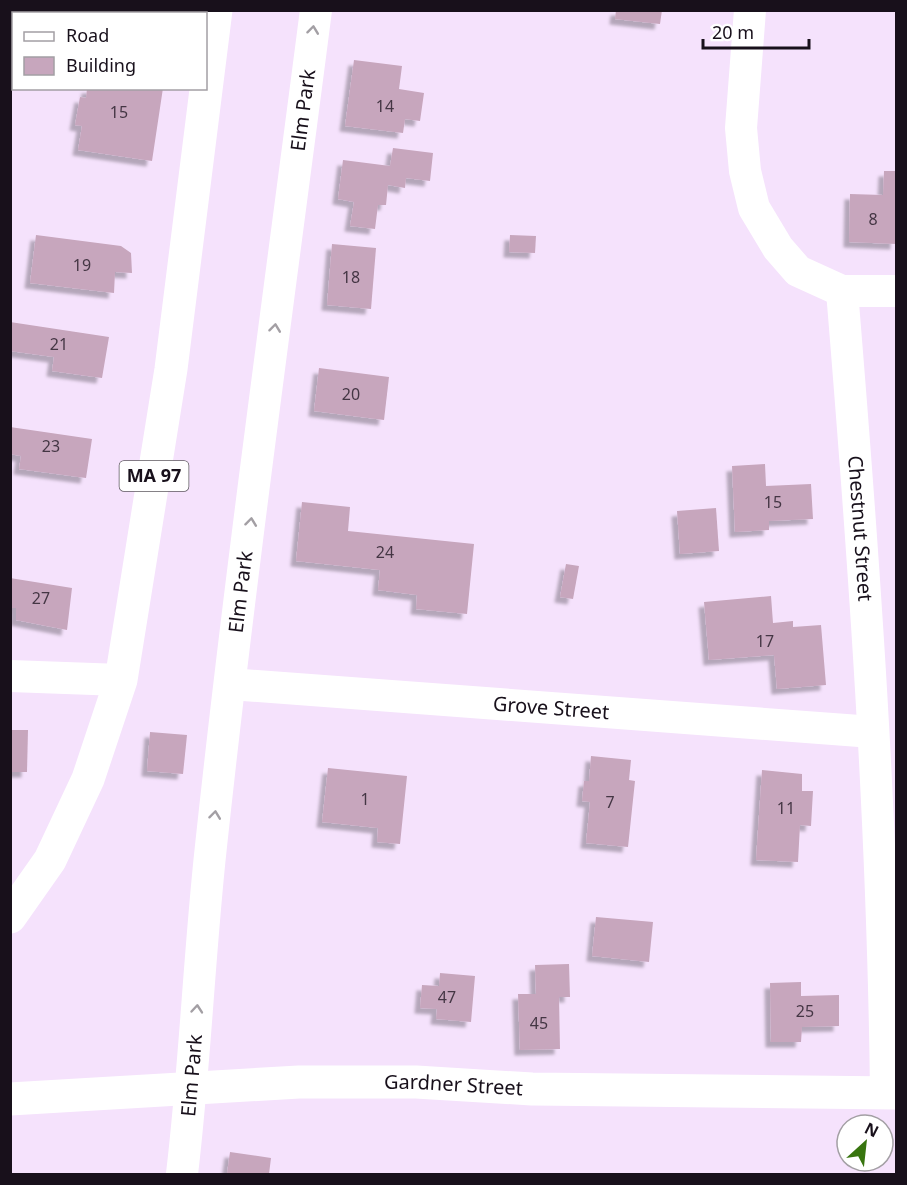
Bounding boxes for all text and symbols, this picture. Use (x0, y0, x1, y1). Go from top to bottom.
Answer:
legend (12, 12, 207, 90)
scale bar (703, 12, 810, 50)
text: 20 m (712, 20, 754, 44)
text: Road (66, 23, 109, 47)
one-way arrow (306, 26, 319, 35)
text: Building (66, 53, 136, 77)
street label: Elm Park (284, 67, 321, 153)
house number: 14 (376, 95, 394, 117)
house number: 15 (110, 101, 128, 123)
house number: 8 (868, 208, 878, 230)
house number: 19 (73, 254, 91, 276)
house number: 18 (342, 266, 360, 288)
one-way arrow (268, 323, 281, 333)
house number: 21 (50, 333, 68, 355)
house number: 20 (342, 383, 360, 405)
house number: 23 (42, 435, 60, 457)
street label: Chestnut Street (842, 454, 879, 602)
road number: MA 97 (120, 461, 188, 491)
house number: 15 (764, 491, 782, 513)
one-way arrow (244, 517, 256, 526)
house number: 24 (376, 541, 394, 563)
street label: Elm Park (222, 549, 259, 635)
house number: 27 (32, 587, 50, 609)
house number: 17 (756, 630, 774, 652)
street label: Grove Street (492, 690, 610, 725)
house number: 1 (360, 788, 370, 810)
house number: 7 (605, 791, 615, 813)
house number: 11 (777, 797, 795, 819)
one-way arrow (208, 810, 221, 819)
house number: 47 (438, 986, 456, 1008)
house number: 25 (796, 1000, 814, 1022)
one-way arrow (190, 1004, 203, 1013)
house number: 45 (530, 1012, 548, 1034)
street label: Elm Park (174, 1033, 208, 1118)
street label: Gardner Street (384, 1068, 524, 1101)
north arrow (835, 1113, 895, 1173)
text: N (861, 1117, 883, 1142)

